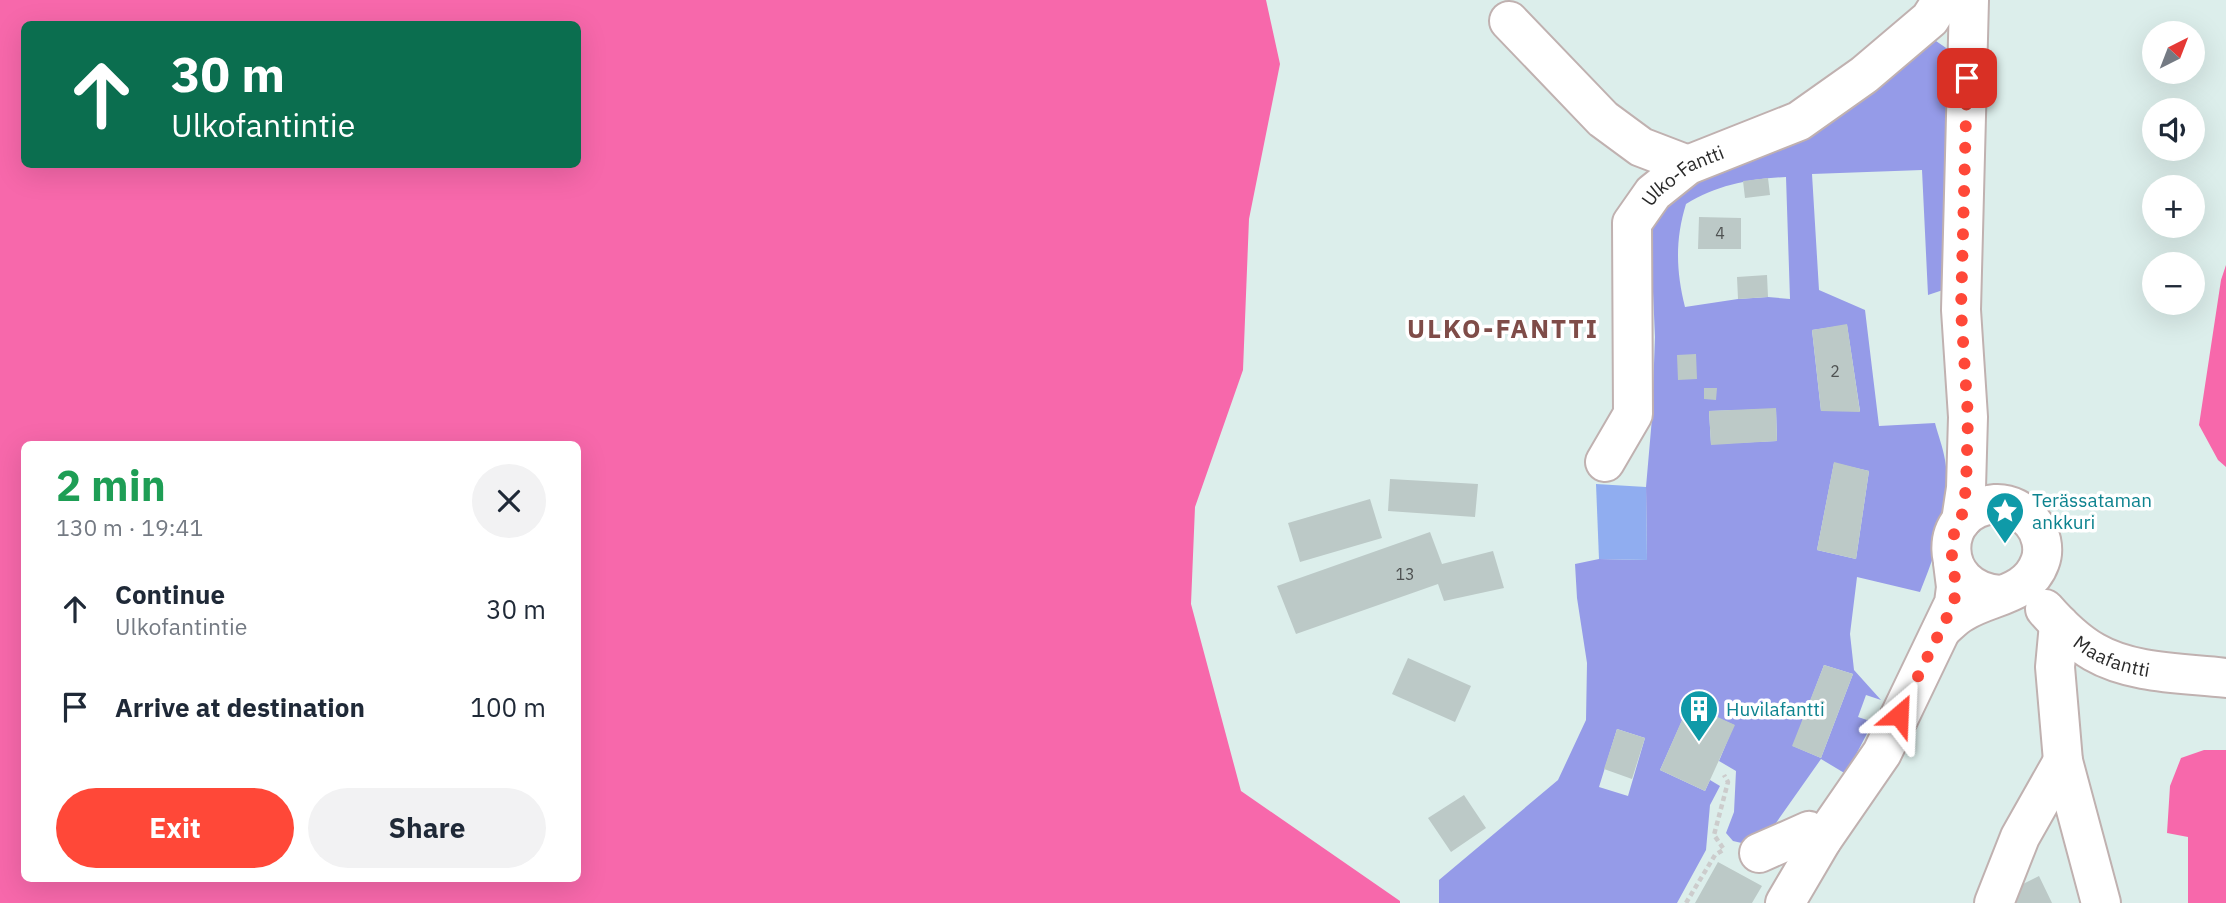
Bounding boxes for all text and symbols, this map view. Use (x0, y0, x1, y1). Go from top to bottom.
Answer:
north arrow (2142, 21, 2205, 84)
map controls (2142, 21, 2205, 315)
text: 30 m (171, 42, 285, 105)
pin (1937, 48, 1997, 108)
icon: ahead (56, 49, 147, 140)
icon: arrive (1948, 59, 1986, 97)
button: sound (2142, 98, 2205, 161)
text: Ulkofantintie (171, 104, 355, 146)
street label: Ulko-Fantti (1636, 140, 1727, 210)
button: + (2142, 175, 2205, 238)
house number: 4 (1715, 223, 1725, 243)
button: − (2142, 252, 2205, 315)
district label: ULKO-FANTTI (1407, 311, 1599, 345)
house number: 2 (1830, 361, 1840, 381)
text: 2 min (56, 458, 166, 513)
button: close (472, 464, 546, 538)
place label: Terässataman ankkuri (2032, 488, 2152, 534)
place icon: Terässataman ankkuri (1984, 490, 2026, 545)
text: 130 m · 19:41 (56, 512, 203, 542)
house number: 13 (1395, 564, 1415, 584)
text: Continue (115, 577, 225, 611)
icon: ahead (56, 590, 94, 628)
text: 30 m (486, 592, 546, 626)
text: Ulkofantintie (115, 611, 247, 641)
street label: Maafantti (2069, 630, 2152, 682)
position arrow (1862, 678, 1936, 752)
icon: arrive (56, 688, 94, 726)
building icon: Huvilafantti (1678, 688, 1720, 743)
text: Arrive at destination (115, 690, 365, 724)
text: 100 m (470, 690, 546, 724)
place label: Huvilafantti (1726, 697, 1825, 721)
button: Exit (56, 788, 294, 868)
button: Share (308, 788, 546, 868)

